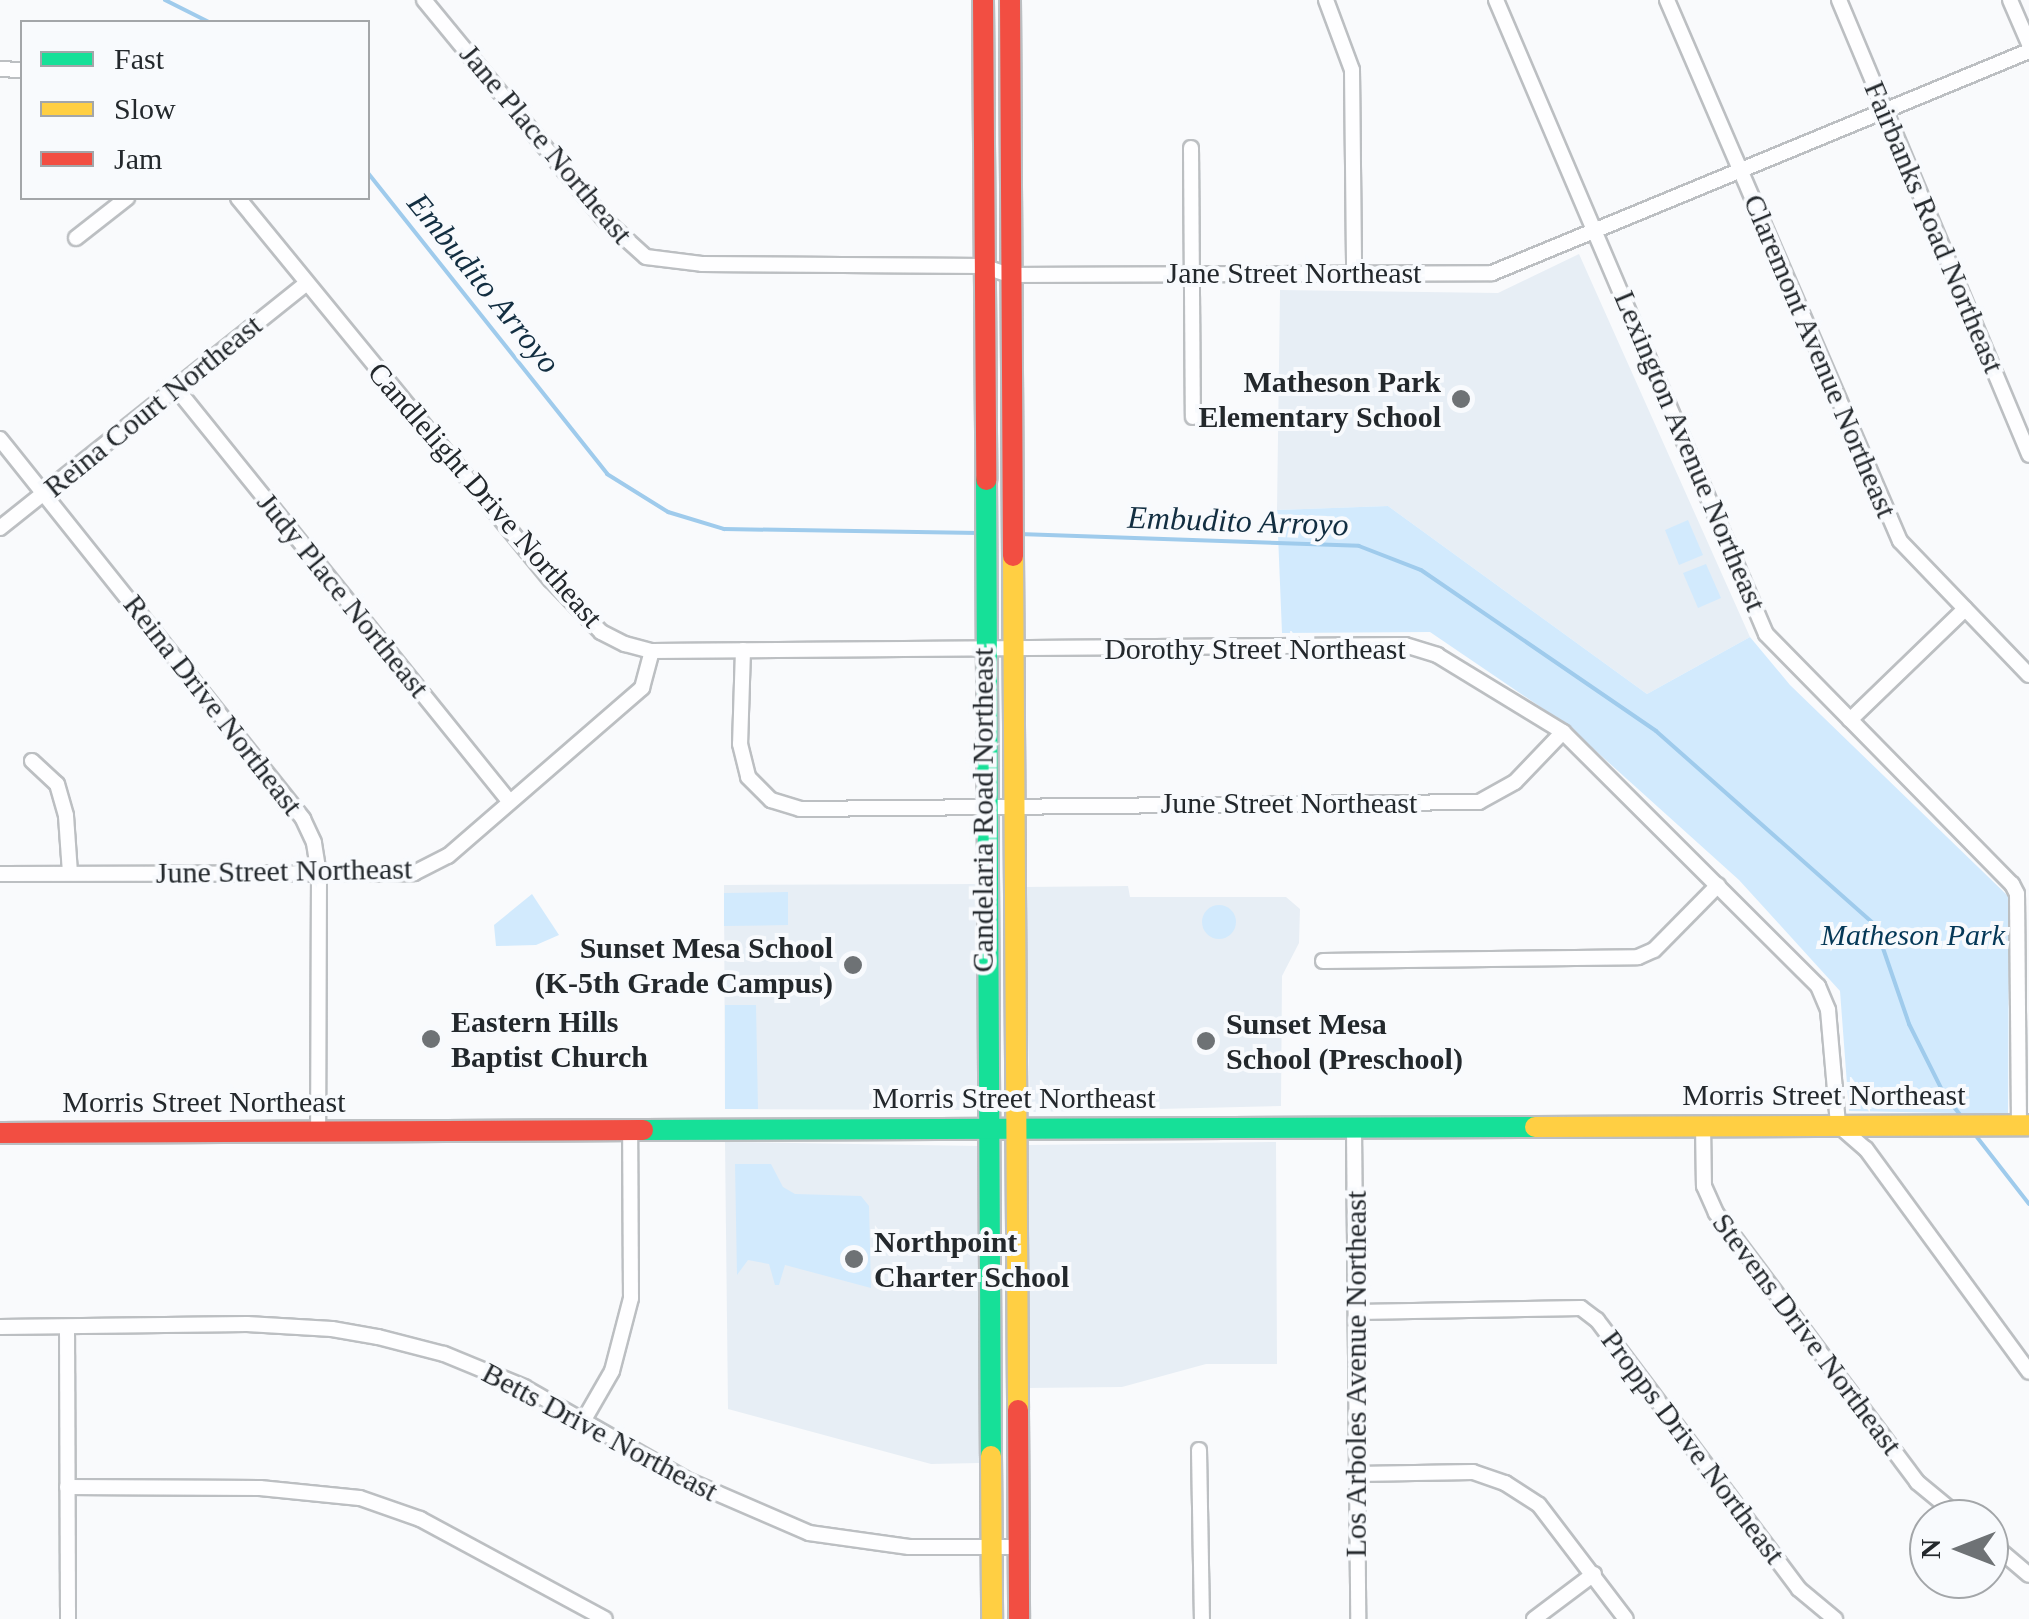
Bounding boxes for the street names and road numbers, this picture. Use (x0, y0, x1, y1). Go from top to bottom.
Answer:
street label: Jane Place Northeast (452, 37, 640, 251)
street label: Fairbanks Road Northeast (1856, 76, 2012, 378)
street label: Claremont Avenue Northeast (1735, 188, 1905, 524)
street label: Jane Street Northeast (1167, 255, 1421, 291)
street label: Lexington Avenue Northeast (1606, 285, 1774, 617)
street label: Reina Court Northeast (37, 307, 269, 505)
street label: Candlelight Drive Northeast (360, 355, 610, 635)
street label: Judy Place Northeast (249, 485, 437, 705)
street label: Reina Drive Northeast (116, 588, 310, 822)
street label: Dorothy Street Northeast (1104, 631, 1406, 667)
street label: Candelaria Road Northeast (965, 648, 1001, 972)
street label: June Street Northeast (1161, 785, 1417, 821)
street label: June Street Northeast (155, 851, 413, 891)
street label: Morris Street Northeast (1682, 1077, 1966, 1113)
street label: Morris Street Northeast (872, 1080, 1156, 1116)
street label: Morris Street Northeast (62, 1084, 346, 1120)
street label: Los Arboles Avenue Northeast (1338, 1189, 1374, 1559)
street label: Stevens Drive Northeast (1704, 1206, 1910, 1462)
street label: Propps Drive Northeast (1593, 1323, 1793, 1571)
street label: Betts Drive Northeast (476, 1355, 724, 1509)

